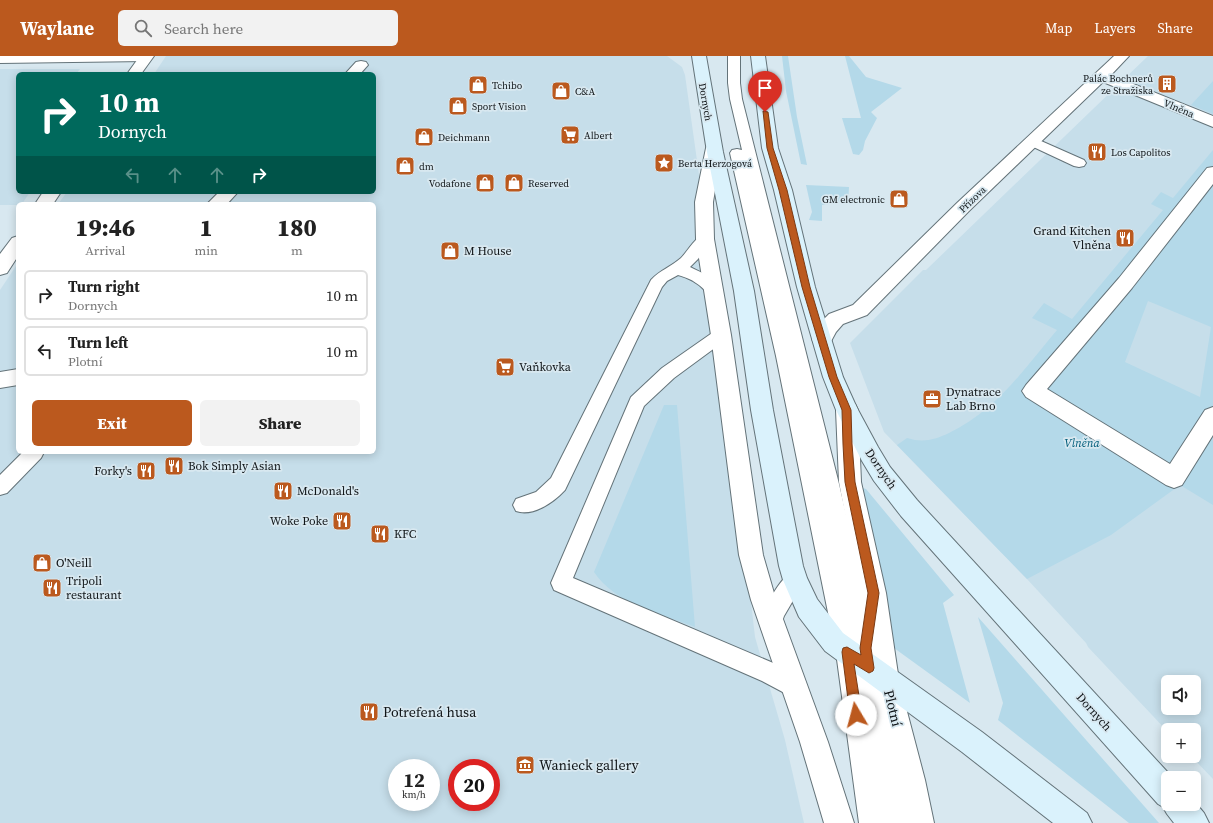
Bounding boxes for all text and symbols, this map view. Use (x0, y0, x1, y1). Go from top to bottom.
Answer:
search box (118, 10, 398, 46)
text: Waylane (20, 15, 94, 41)
icon: search (132, 17, 154, 39)
text: Search here (164, 18, 243, 39)
text: Map (1045, 18, 1072, 38)
text: Layers (1094, 18, 1136, 38)
text: Share (1158, 18, 1193, 38)
pin (748, 71, 782, 112)
place label: Palác Bochnerů ze Stražiska (1083, 72, 1154, 97)
building icon: Palác Bochnerů ze Stražiska (1156, 73, 1178, 95)
shop icon: Tchibo (467, 74, 489, 96)
icon: arrive (754, 77, 776, 99)
place label: Tchibo (492, 79, 523, 92)
shop icon: C&A (550, 80, 572, 102)
street label: Dornych (696, 82, 715, 122)
text: 10 m (98, 83, 160, 121)
place label: C&A (575, 85, 596, 98)
icon: right (32, 88, 84, 140)
shop icon: Sport Vision (447, 95, 469, 117)
street label: Vlněna (1162, 96, 1197, 121)
place label: Sport Vision (472, 100, 526, 113)
text: Dornych (98, 119, 167, 144)
supermarket icon: Albert (559, 124, 581, 146)
shop icon: Deichmann (413, 126, 435, 148)
place label: Albert (584, 129, 613, 142)
place label: Deichmann (438, 131, 490, 144)
restaurant icon: Los Capolitos (1086, 141, 1108, 163)
place label: Los Capolitos (1111, 146, 1171, 159)
place icon: Berta Herzogová (653, 152, 675, 174)
shop icon: dm (394, 155, 416, 177)
place label: Berta Herzogová (678, 157, 753, 170)
place label: dm (419, 160, 434, 173)
icon: left (122, 164, 144, 186)
icon: ahead (164, 164, 186, 186)
icon: ahead (206, 164, 228, 186)
icon: right (248, 164, 270, 186)
shop icon: Vodafone (474, 172, 496, 194)
shop icon: Reserved (503, 172, 525, 194)
place label: Vodafone (429, 177, 471, 190)
place label: Reserved (528, 177, 569, 190)
street label: Přízova (956, 183, 989, 216)
shop icon: GM electronic (888, 188, 910, 210)
place label: GM electronic (822, 193, 885, 206)
text: 19:46 (75, 211, 135, 244)
text: 1 (200, 211, 213, 244)
text: 180 (277, 211, 317, 244)
place label: Grand Kitchen Vlněna (1033, 223, 1112, 253)
restaurant icon: Grand Kitchen Vlněna (1114, 227, 1136, 249)
shop icon: M House (439, 240, 461, 262)
text: Arrival (85, 242, 125, 259)
text: min (194, 242, 218, 259)
text: m (291, 242, 303, 259)
place label: M House (464, 243, 512, 259)
text: Turn right (68, 276, 140, 297)
icon: right (34, 284, 56, 306)
text: 10 m (326, 285, 358, 306)
text: Dornych (68, 297, 118, 314)
text: Turn left (68, 332, 128, 353)
icon: left (34, 340, 56, 362)
text: 10 m (326, 341, 358, 362)
text: Plotní (68, 353, 103, 370)
supermarket icon: Vaňkovka (494, 356, 516, 378)
place label: Vaňkovka (519, 359, 572, 375)
place label: Dynatrace Lab Brno (946, 384, 1001, 414)
office icon: Dynatrace Lab Brno (921, 388, 943, 410)
button: Exit (32, 400, 192, 446)
button: Share (200, 400, 360, 446)
park label: Vlněna (1064, 435, 1100, 451)
street label: Dornych (862, 445, 900, 493)
restaurant icon: Bok Simply Asian (163, 455, 185, 477)
place label: Bok Simply Asian (188, 458, 281, 474)
restaurant icon: Forky's (135, 460, 157, 482)
place label: Forky's (94, 463, 132, 479)
restaurant icon: McDonald's (272, 480, 294, 502)
place label: McDonald's (297, 483, 359, 499)
restaurant icon: Woke Poke (331, 510, 353, 532)
place label: Woke Poke (270, 513, 328, 529)
restaurant icon: KFC (369, 523, 391, 545)
place label: KFC (394, 526, 417, 542)
shop icon: O'Neill (31, 552, 53, 574)
place label: O'Neill (56, 555, 92, 571)
place label: Tripoli restaurant (66, 573, 121, 603)
restaurant icon: Tripoli restaurant (41, 577, 63, 599)
map controls (1161, 675, 1201, 811)
button: sound (1161, 675, 1201, 715)
street label: Plotní (879, 688, 907, 728)
street label: Dornych (1073, 690, 1115, 734)
position arrow (835, 694, 877, 736)
restaurant icon: Potrefená husa (358, 701, 380, 723)
place label: Potrefená husa (383, 702, 477, 722)
button: + (1161, 723, 1201, 763)
museum icon: Wanieck gallery (514, 754, 536, 776)
place label: Wanieck gallery (539, 755, 640, 775)
speed limit sign: 20 (448, 759, 500, 811)
text: 12 (403, 766, 425, 794)
button: − (1161, 771, 1201, 811)
text: km/h (402, 788, 426, 801)

